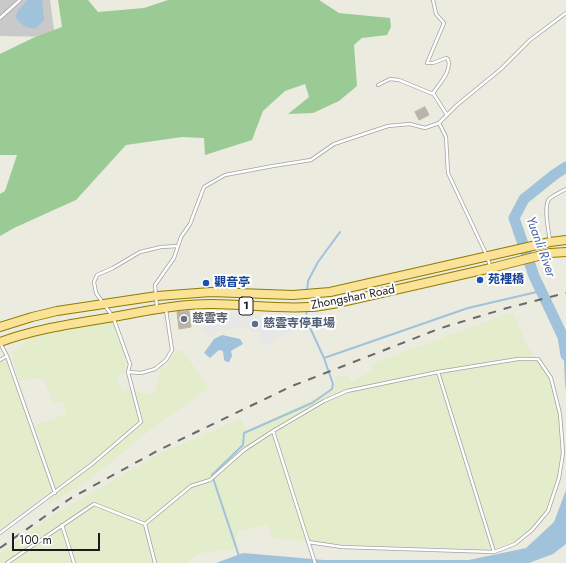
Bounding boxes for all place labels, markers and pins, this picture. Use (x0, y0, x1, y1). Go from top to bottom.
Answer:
place label: 苑裡橋 (488, 273, 524, 287)
marker: 苑裡橋 (475, 275, 485, 285)
place label: 觀音亭 (214, 276, 250, 290)
marker: 觀音亭 (201, 278, 211, 288)
place label: 慈雲寺 (192, 312, 228, 326)
marker: 慈雲寺 (179, 314, 189, 324)
place label: 慈雲寺停車場 (263, 317, 335, 331)
marker: 慈雲寺停車場 (250, 319, 260, 329)

